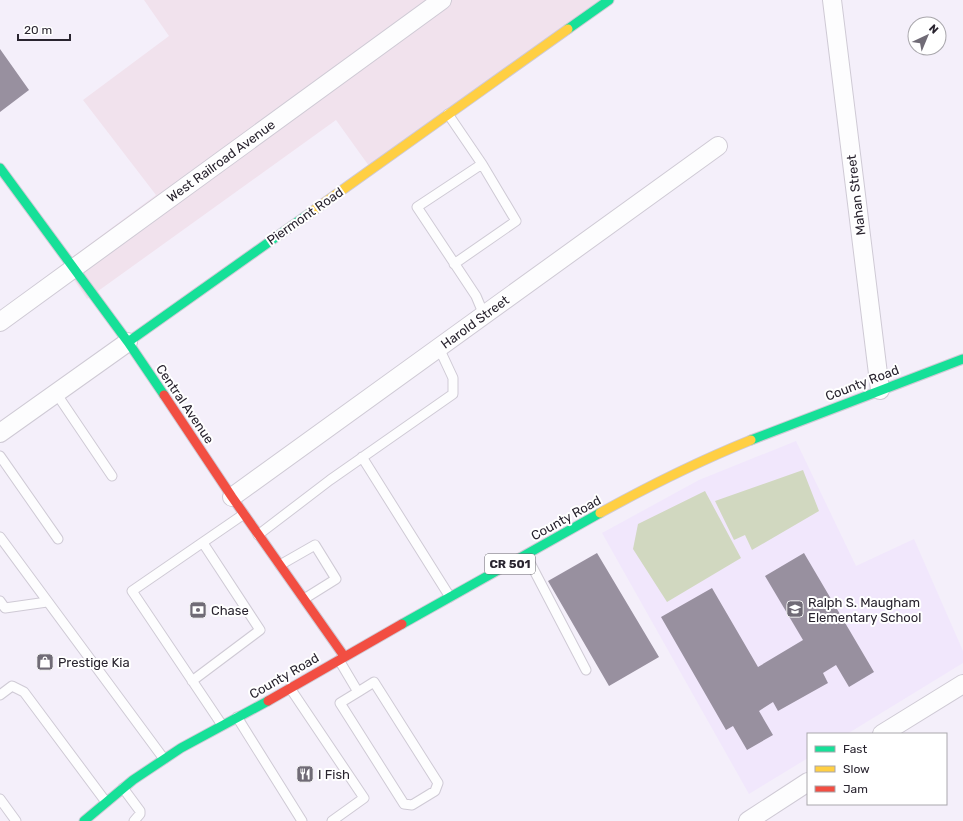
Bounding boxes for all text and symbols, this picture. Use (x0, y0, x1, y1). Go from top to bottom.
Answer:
scale bar (18, 16, 70, 42)
north arrow (907, 16, 947, 56)
text: N (926, 22, 941, 37)
text: 20 m (24, 23, 52, 37)
street label: West Railroad Avenue (164, 117, 278, 205)
street label: Mahan Street (844, 154, 868, 236)
street label: Piermont Road (264, 184, 346, 248)
street label: Harold Street (438, 292, 512, 352)
street label: Central Avenue (153, 362, 217, 446)
street label: County Road (823, 362, 901, 404)
street label: County Road (528, 493, 604, 543)
road number: CR 501 (485, 554, 535, 574)
place label: Ralph S. Maugham Elementary School (808, 595, 921, 625)
school or university icon: Ralph S. Maugham Elementary School (785, 599, 805, 619)
bank icon: Chase (188, 600, 208, 620)
place label: Chase (211, 603, 249, 618)
street label: County Road (247, 650, 321, 702)
shop icon: Prestige Kia (35, 652, 55, 672)
place label: Prestige Kia (58, 655, 130, 671)
legend (807, 733, 947, 805)
text: Fast (843, 742, 867, 756)
text: Slow (843, 762, 870, 776)
restaurant icon: I Fish (295, 764, 315, 784)
place label: I Fish (318, 767, 350, 782)
text: Jam (843, 782, 868, 796)

